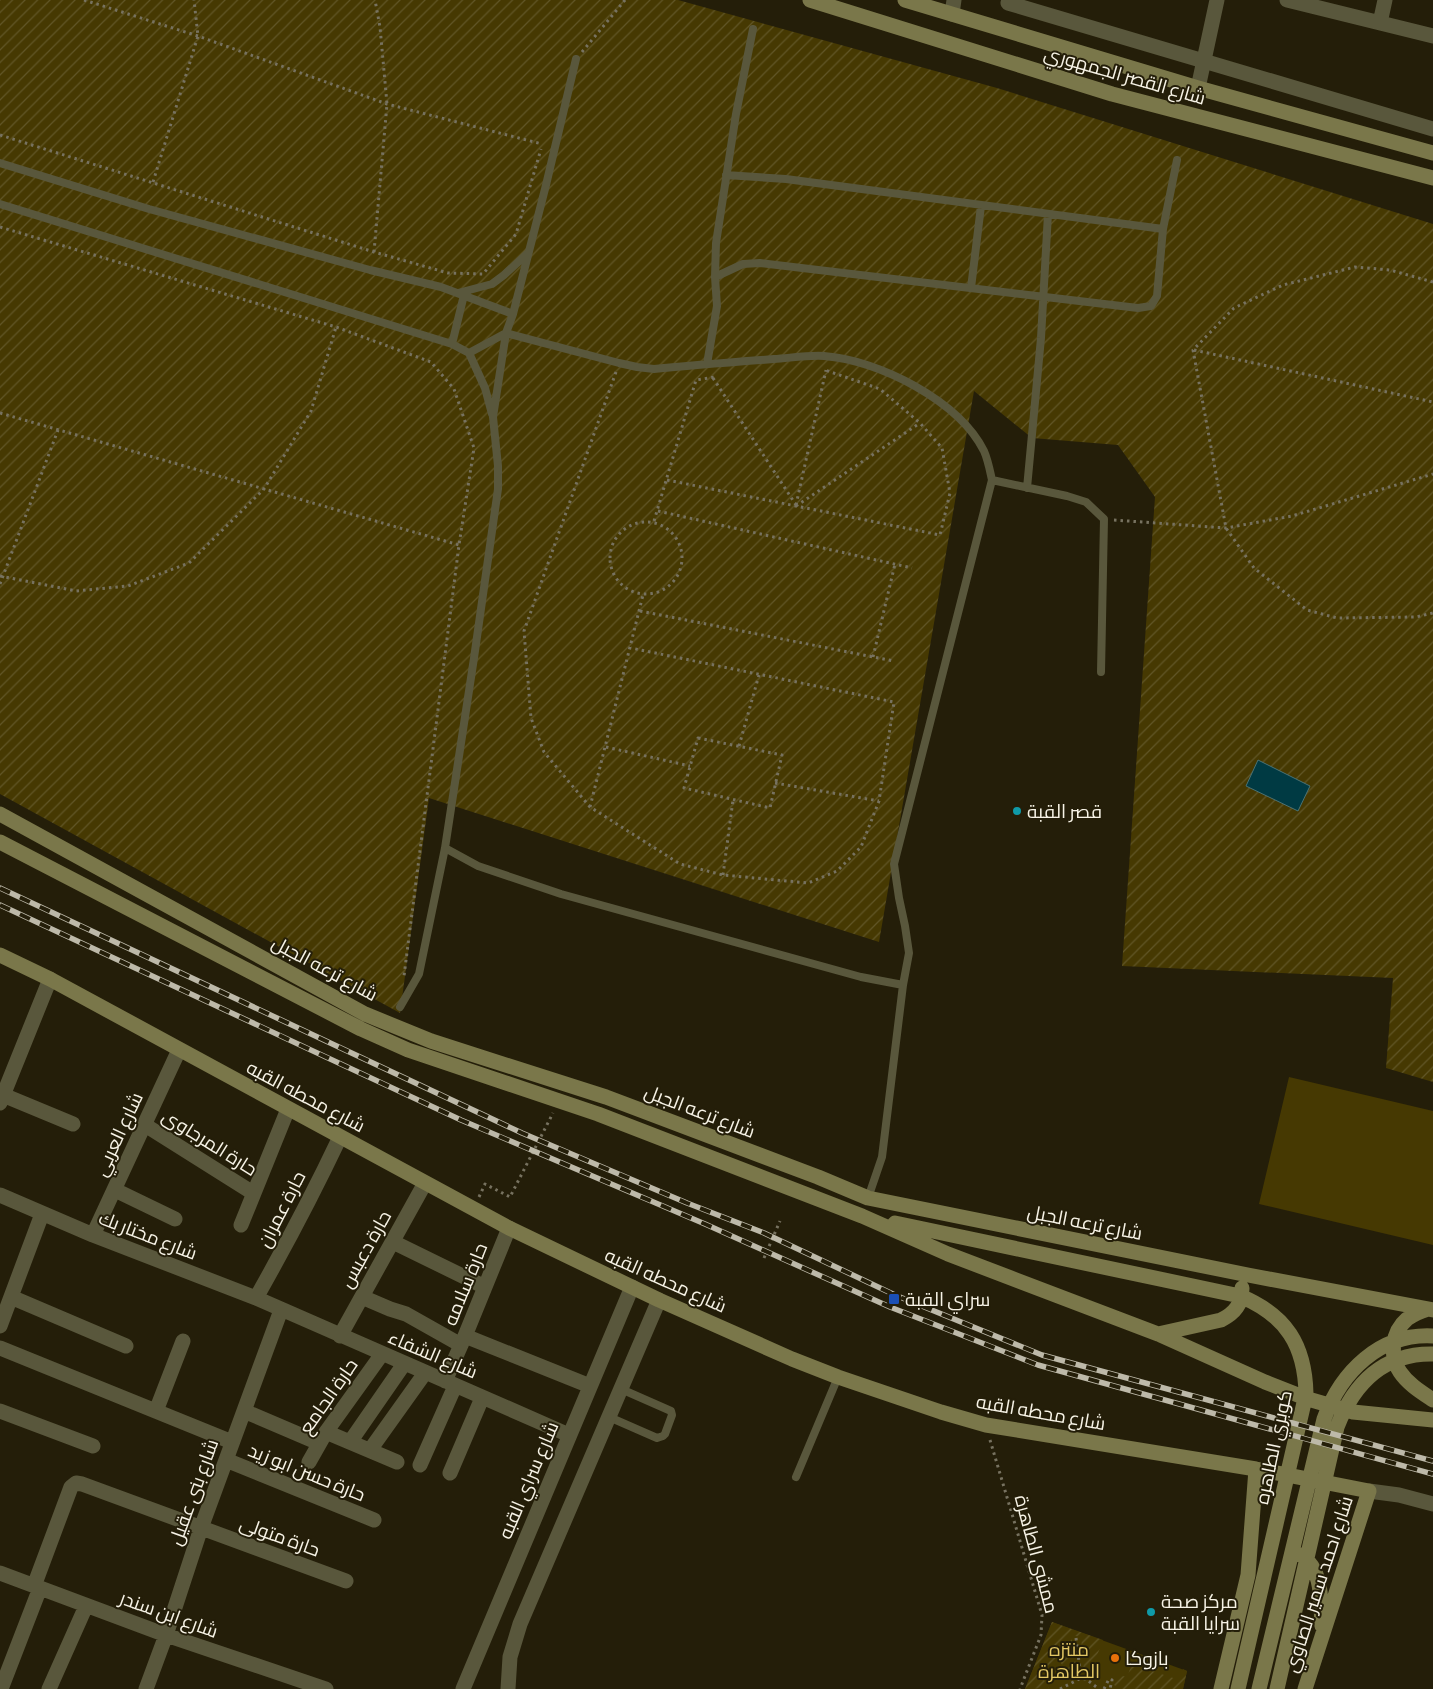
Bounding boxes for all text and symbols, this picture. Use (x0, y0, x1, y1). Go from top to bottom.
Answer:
street label: شارع القصر الجمهوري (1041, 43, 1208, 112)
place label: قصر القبة (1027, 803, 1102, 823)
marker: قصر القبة (1011, 805, 1023, 817)
street label: شارع ترعه الجبل (267, 933, 381, 1008)
street label: شارع محطه القبه (242, 1057, 368, 1139)
street label: شارع ترعه الجبل (640, 1082, 758, 1145)
street label: شارع العربي (91, 1089, 151, 1181)
street label: حارة المرجاوى (158, 1107, 260, 1181)
street label: حارة عمران (255, 1168, 311, 1251)
street label: شارع ترعه الجبل (1025, 1202, 1144, 1247)
street label: شارع مختار بك (95, 1208, 200, 1267)
street label: حارة دعبس (337, 1208, 396, 1292)
street label: حارة سلامه (441, 1241, 492, 1329)
street label: شارع محطه القبه (600, 1245, 729, 1319)
place label: سراي القبة (905, 1291, 990, 1314)
marker: سراي القبة (887, 1292, 901, 1306)
street label: شارع الشفاء (384, 1327, 480, 1385)
street label: حارة الجامع (297, 1356, 364, 1440)
street label: كوبري الطاهره (1253, 1389, 1300, 1507)
street label: شارع محطه القبه (974, 1392, 1107, 1437)
street label: شارع سراي القبه (495, 1419, 566, 1544)
street label: شارع بنى عقيل (165, 1437, 225, 1549)
street label: حارة حسن ابو زيد (245, 1441, 368, 1506)
street label: ممشى الطاهرة (1010, 1493, 1061, 1616)
street label: شارع احمد سمير الصاوي (1281, 1494, 1361, 1676)
street label: حارة متولى (237, 1514, 322, 1562)
street label: شارع ابن سندر (115, 1588, 220, 1645)
place label: مركز صحة سرايا القبة (1161, 1593, 1240, 1635)
marker: مركز صحة سرايا القبة (1145, 1606, 1157, 1618)
park label: منتزه الطاهرة (1038, 1641, 1100, 1683)
place label: بازوكا (1125, 1650, 1169, 1670)
marker: بازوكا (1109, 1652, 1121, 1664)

